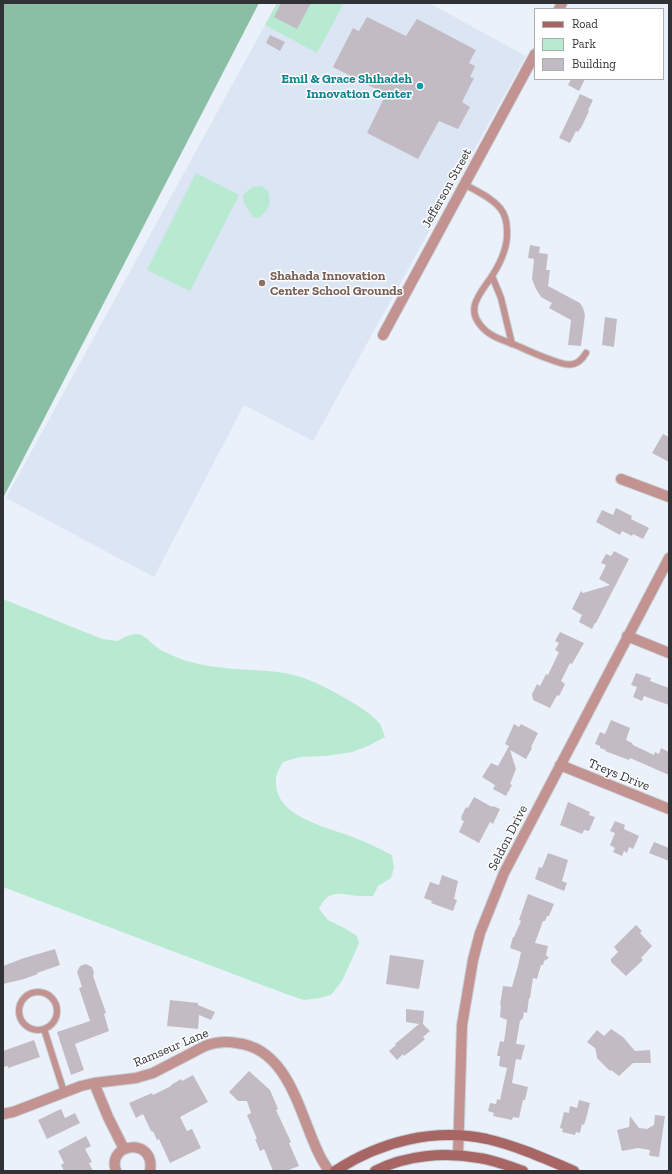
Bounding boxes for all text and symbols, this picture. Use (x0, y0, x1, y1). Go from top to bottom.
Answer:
legend (534, 8, 664, 80)
text: Road (572, 17, 598, 31)
text: Park (572, 37, 596, 51)
text: Building (572, 57, 616, 71)
place label: Emil & Grace Shihadeh Innovation Center (281, 71, 412, 102)
marker: Emil & Grace Shihadeh Innovation Center (415, 81, 425, 91)
street label: Jefferson Street (419, 146, 475, 230)
place label: Shahada Innovation Center School Grounds (270, 268, 403, 299)
marker: Shahada Innovation Center School Grounds (257, 278, 267, 288)
street label: Treys Drive (586, 756, 652, 794)
street label: Seldon Drive (485, 803, 531, 873)
street label: Ramseur Lane (131, 1025, 211, 1071)

